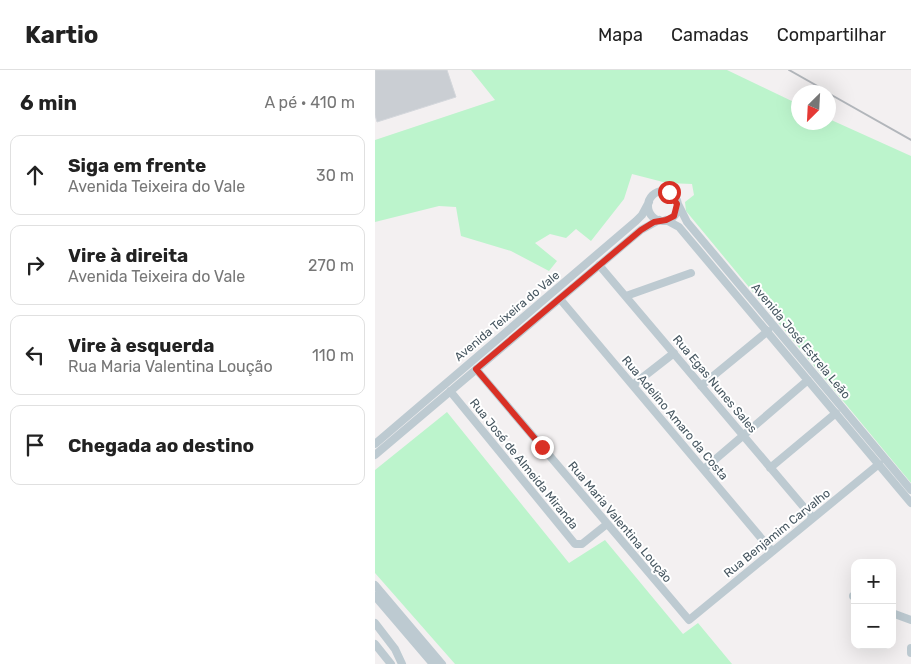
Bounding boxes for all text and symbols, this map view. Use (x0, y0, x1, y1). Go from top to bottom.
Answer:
text: Kartio (25, 21, 99, 49)
text: Mapa (598, 24, 643, 46)
text: Camadas (671, 24, 749, 46)
text: Compartilhar (777, 24, 886, 46)
north arrow (791, 85, 836, 130)
text: 6 min (20, 90, 77, 115)
text: A pé · 410 m (264, 93, 355, 112)
text: Siga em frente (68, 154, 206, 177)
icon: ahead (21, 161, 49, 189)
text: 30 m (316, 166, 354, 185)
text: Avenida Teixeira do Vale (68, 177, 245, 196)
route start (658, 181, 681, 204)
text: Vire à direita (68, 244, 188, 267)
icon: right (21, 251, 49, 279)
text: 270 m (308, 256, 354, 275)
text: Avenida Teixeira do Vale (68, 267, 245, 286)
street label: Avenida Teixeira do Vale (452, 268, 563, 364)
street label: Avenida José Estrela Leão (749, 280, 854, 402)
street label: Rua Egas Nunes Sales (670, 332, 760, 436)
text: Vire à esquerda (68, 334, 215, 357)
icon: left (21, 341, 49, 369)
text: 110 m (312, 346, 354, 365)
street label: Rua Adelino Amaro da Costa (619, 353, 731, 483)
text: Rua Maria Valentina Loução (68, 357, 273, 376)
street label: Rua José de Almeida Miranda (467, 396, 581, 532)
icon: arrive (21, 431, 49, 459)
text: Chegada ao destino (68, 434, 254, 457)
route end (531, 436, 554, 459)
street label: Rua Maria Valentina Loução (565, 459, 675, 585)
street label: Rua Benjamim Carvalho (721, 486, 833, 580)
map controls (851, 559, 896, 649)
button: + (851, 559, 896, 604)
button: − (851, 604, 896, 649)

